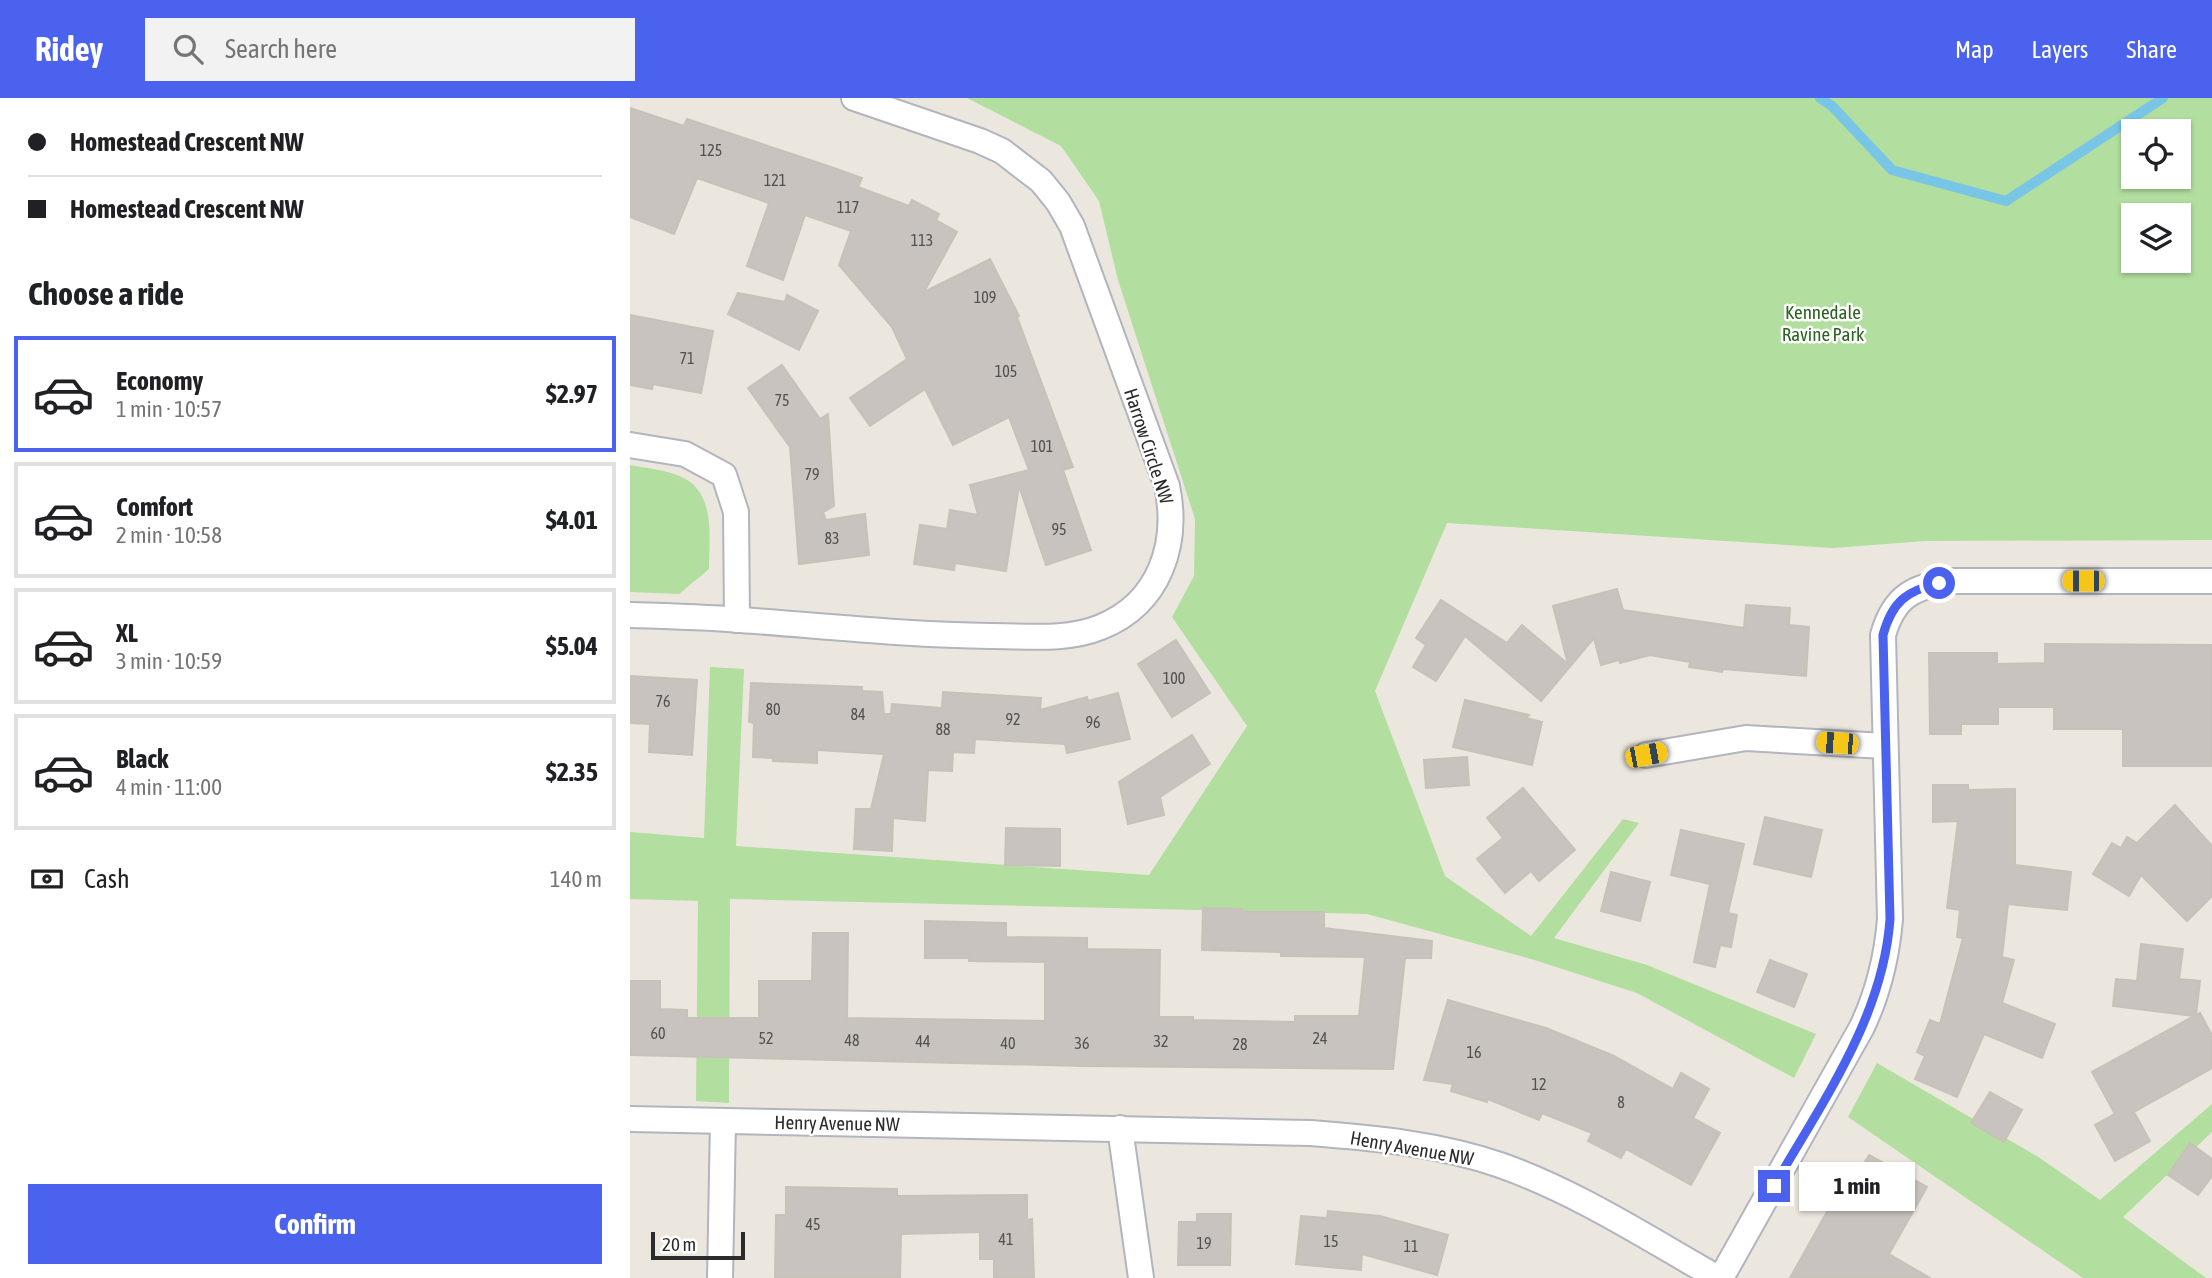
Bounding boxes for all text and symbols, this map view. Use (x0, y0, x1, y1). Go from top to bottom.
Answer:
search box (145, 18, 635, 81)
text: Ridey (35, 30, 103, 68)
icon: search (169, 30, 207, 68)
text: Search here (225, 34, 337, 64)
text: Map (1955, 36, 1994, 63)
text: Layers (2032, 36, 2088, 63)
text: Share (2126, 36, 2177, 63)
map controls (2121, 119, 2191, 273)
button: locate (2121, 119, 2191, 189)
text: Homestead Crescent NW (70, 127, 304, 157)
house number: 125 (700, 141, 722, 159)
house number: 121 (764, 171, 786, 189)
text: Homestead Crescent NW (70, 194, 304, 224)
house number: 117 (837, 198, 859, 216)
button: layers (2121, 203, 2191, 273)
house number: 113 (911, 231, 933, 249)
text: Choose a ride (28, 275, 184, 312)
house number: 109 (974, 288, 996, 306)
park label: Kennedale Ravine Park (1782, 301, 1865, 345)
house number: 71 (679, 349, 695, 367)
house number: 105 (995, 362, 1017, 380)
icon: car (32, 363, 95, 426)
text: Economy (116, 366, 203, 396)
text: $2.97 (546, 379, 598, 409)
street label: Harrow Circle NW (1120, 385, 1178, 507)
house number: 75 (774, 391, 790, 409)
text: 1 min · 10:57 (116, 396, 222, 422)
house number: 101 (1031, 437, 1053, 455)
house number: 79 (804, 465, 820, 483)
icon: car (32, 489, 95, 552)
text: Comfort (116, 492, 193, 522)
text: $4.01 (546, 505, 598, 535)
house number: 95 (1051, 520, 1067, 538)
text: 2 min · 10:58 (116, 522, 222, 548)
house number: 83 (824, 529, 840, 547)
route start (1923, 567, 1955, 599)
car (2063, 571, 2105, 592)
icon: car (32, 615, 95, 678)
text: XL (116, 618, 138, 648)
text: $5.04 (546, 631, 598, 661)
text: 3 min · 10:59 (116, 648, 222, 674)
house number: 100 (1163, 669, 1185, 687)
house number: 76 (655, 692, 671, 710)
house number: 80 (765, 700, 781, 718)
house number: 84 (850, 705, 866, 723)
house number: 92 (1005, 710, 1021, 728)
house number: 96 (1085, 713, 1101, 731)
house number: 88 (935, 720, 951, 738)
car (1816, 731, 1859, 755)
icon: car (32, 741, 95, 804)
car (1624, 741, 1669, 769)
text: Black (116, 744, 168, 774)
text: $2.35 (546, 757, 598, 787)
text: 4 min · 11:00 (116, 774, 222, 800)
icon: cash (28, 860, 66, 898)
text: Cash (84, 864, 130, 894)
text: 140 m (550, 866, 602, 892)
house number: 60 (650, 1024, 666, 1042)
house number: 52 (758, 1029, 774, 1047)
house number: 24 (1312, 1029, 1328, 1047)
house number: 48 (844, 1031, 860, 1049)
house number: 44 (915, 1032, 931, 1050)
house number: 32 (1153, 1032, 1169, 1050)
house number: 40 (1000, 1034, 1016, 1052)
house number: 36 (1074, 1034, 1090, 1052)
house number: 28 (1232, 1035, 1248, 1053)
house number: 16 (1466, 1043, 1482, 1061)
house number: 12 (1531, 1075, 1547, 1093)
house number: 8 (1617, 1093, 1625, 1111)
street label: Henry Avenue NW (774, 1111, 900, 1135)
street label: Henry Avenue NW (1348, 1126, 1476, 1170)
callout: 1 min (1798, 1162, 1914, 1210)
route end (1758, 1170, 1790, 1202)
text: 1 min (1834, 1173, 1880, 1199)
button: Confirm (28, 1184, 602, 1264)
house number: 45 (805, 1215, 821, 1233)
scale bar (651, 1229, 746, 1261)
house number: 41 (998, 1230, 1014, 1248)
house number: 15 (1323, 1232, 1339, 1250)
text: 20 m (662, 1233, 696, 1255)
house number: 19 (1196, 1234, 1212, 1252)
house number: 11 (1403, 1237, 1419, 1255)

